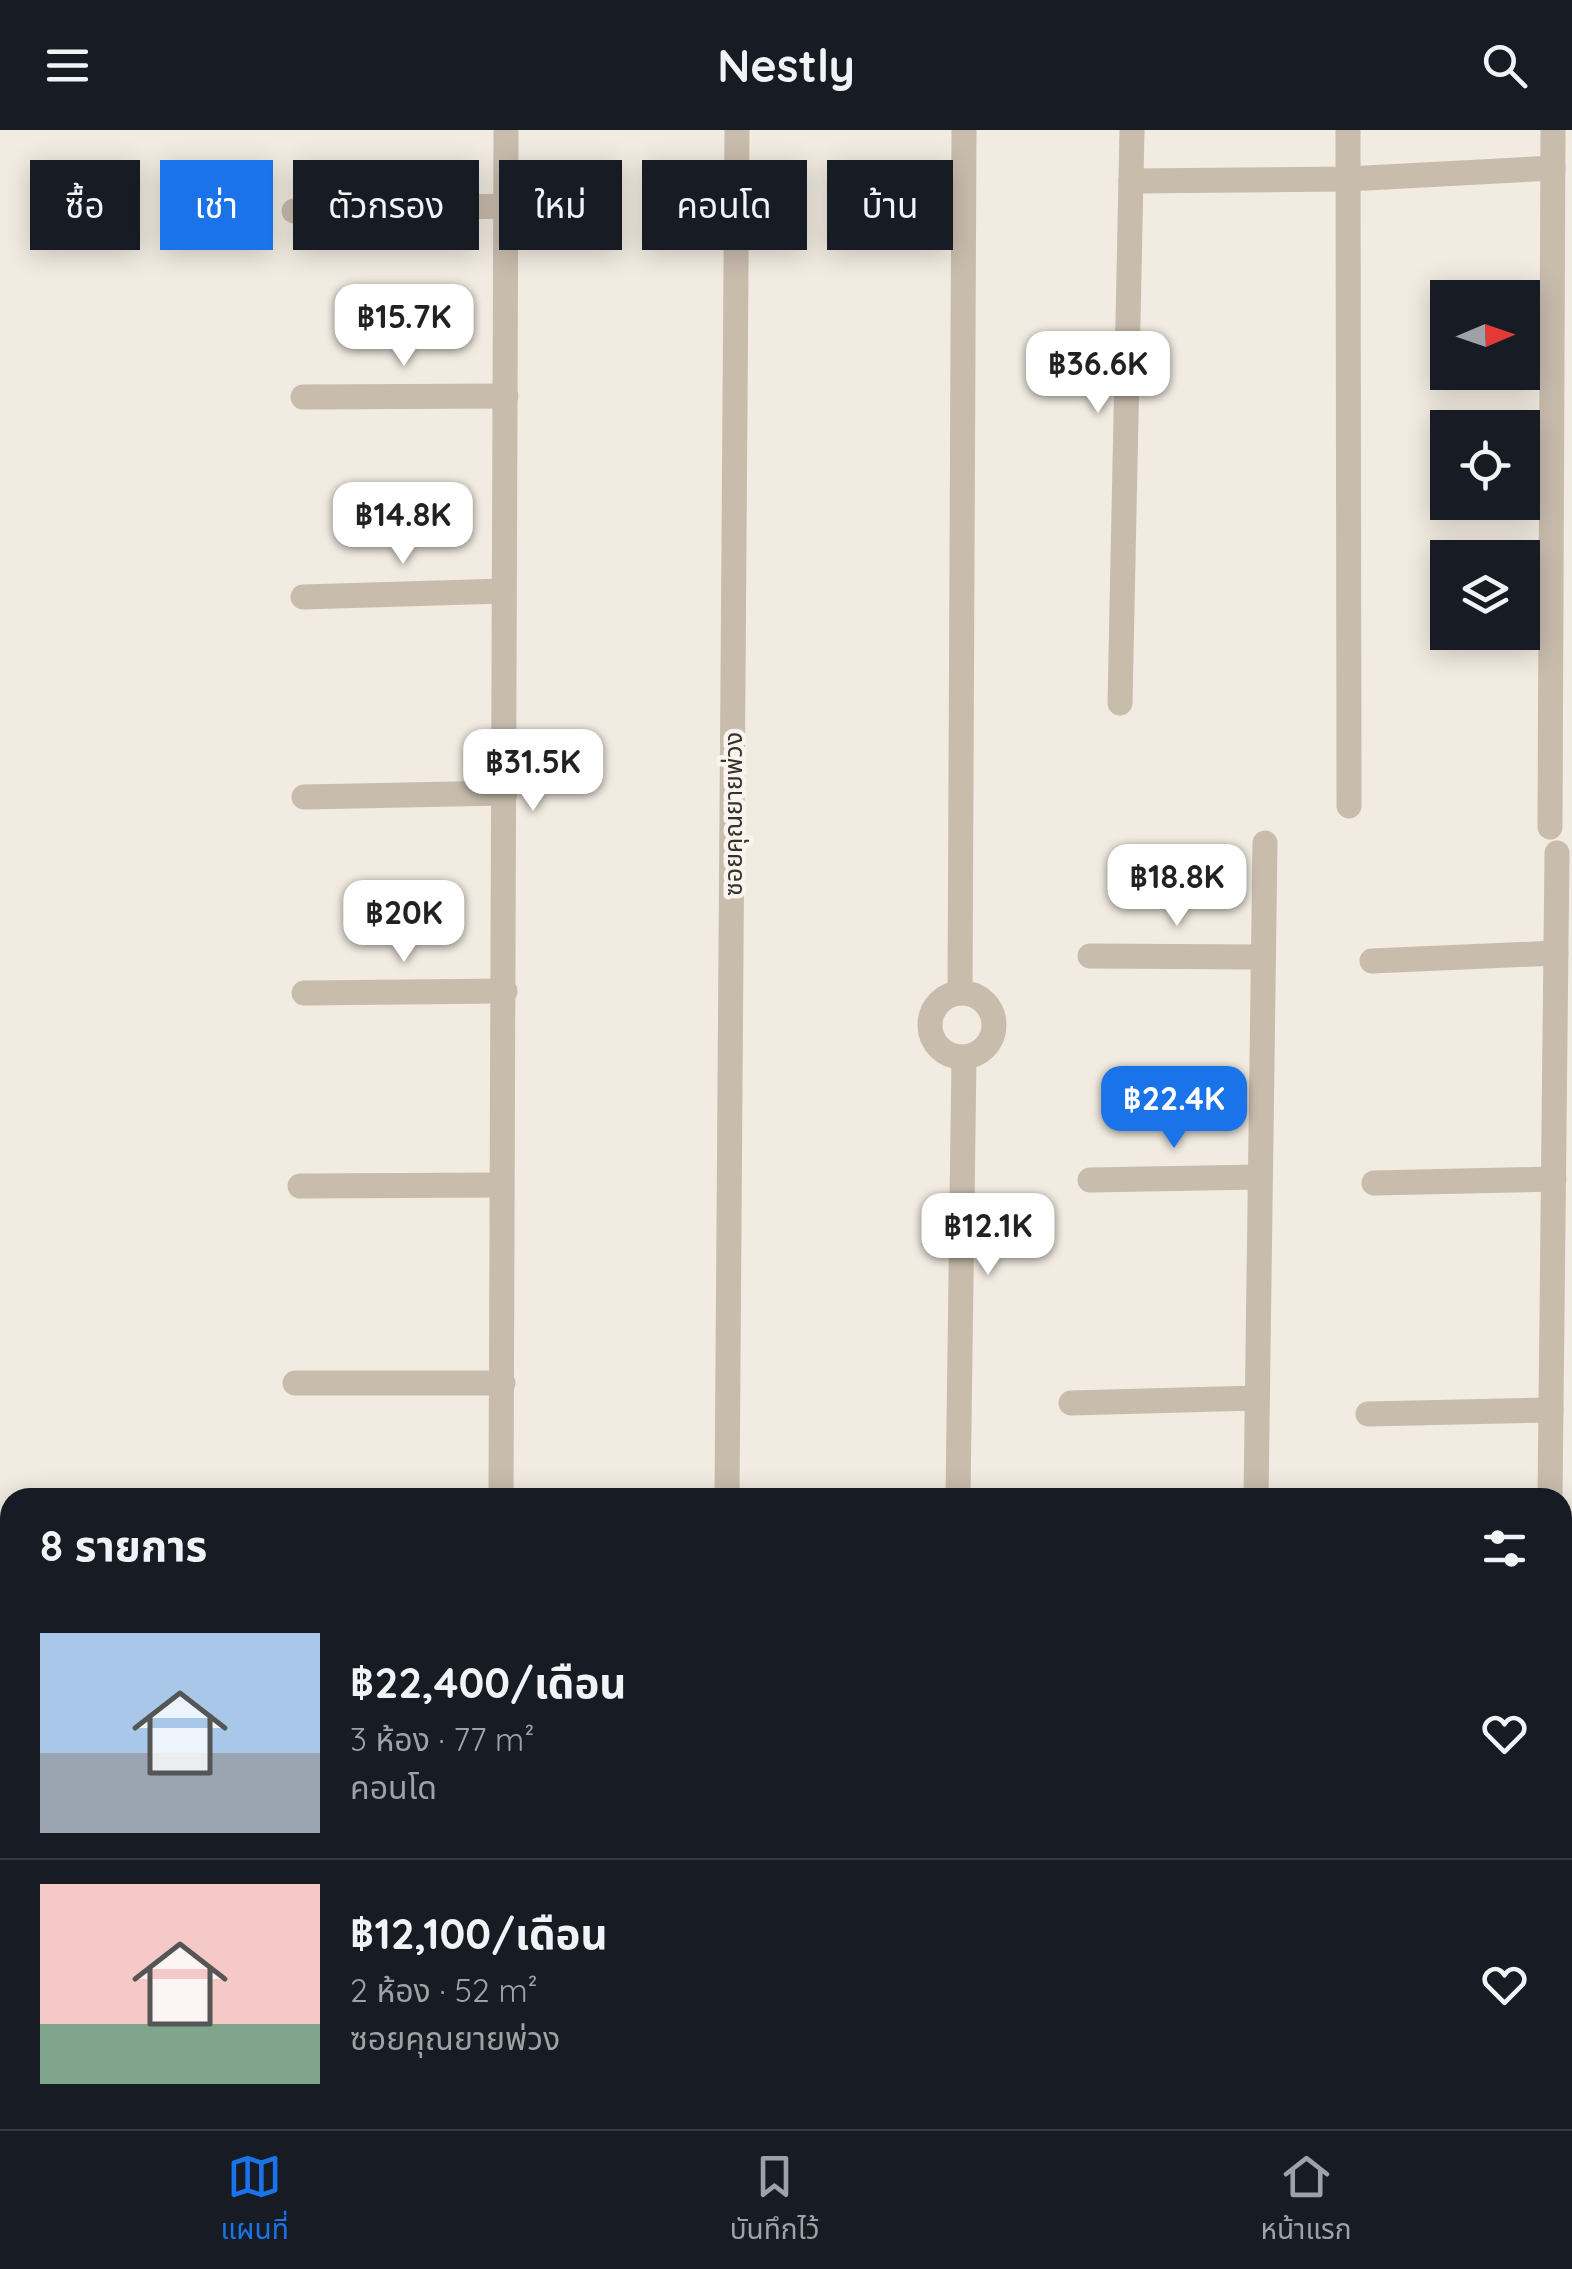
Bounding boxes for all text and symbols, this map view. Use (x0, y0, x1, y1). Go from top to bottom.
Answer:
text: Nestly (717, 37, 855, 93)
icon: menu (40, 38, 95, 93)
icon: search (1477, 38, 1532, 93)
chip: ซื้อ (30, 160, 140, 250)
chip: เช่า (160, 160, 273, 250)
chip: ตัวกรอง (293, 160, 479, 250)
chip: ใหม่ (499, 160, 622, 250)
chip: คอนโด (642, 160, 807, 250)
chip: บ้าน (827, 160, 953, 250)
north arrow (1430, 280, 1540, 390)
map controls (1430, 280, 1540, 650)
pin: ฿15.7K (323, 284, 485, 369)
text: ฿15.7K (357, 296, 451, 336)
pin: ฿36.6K (1017, 331, 1179, 416)
text: ฿36.6K (1048, 343, 1148, 383)
button: locate (1430, 410, 1540, 520)
pin: ฿14.8K (322, 482, 484, 567)
text: ฿14.8K (355, 494, 451, 534)
button: layers (1430, 540, 1540, 650)
pin: ฿31.5K (452, 729, 614, 814)
street label: ซอยคุณยายพ่วง (717, 732, 749, 896)
text: ฿31.5K (485, 741, 581, 781)
pin: ฿18.8K (1096, 844, 1258, 929)
text: ฿18.8K (1129, 856, 1225, 896)
pin: ฿20K (345, 880, 463, 965)
text: ฿20K (365, 892, 443, 932)
pin: ฿22.4K (1093, 1066, 1255, 1151)
text: ฿22.4K (1123, 1078, 1225, 1118)
pin: ฿12.1K (907, 1193, 1069, 1278)
text: ฿12.1K (943, 1205, 1033, 1245)
text: 8 รายการ (40, 1519, 207, 1572)
icon: filters (1477, 1521, 1532, 1576)
text: ฿22,400/เดือน (350, 1656, 626, 1709)
icon: home (120, 1673, 240, 1793)
icon: heart (1477, 1706, 1532, 1761)
text: 3 ห้อง · 77 m² (350, 1719, 534, 1759)
text: คอนโด (350, 1767, 437, 1807)
text: ฿12,100/เดือน (350, 1907, 608, 1960)
icon: home (120, 1924, 240, 2044)
icon: heart (1477, 1957, 1532, 2012)
text: 2 ห้อง · 52 m² (350, 1970, 538, 2010)
text: ซอยคุณยายพ่วง (350, 2018, 560, 2058)
tab: แผนที่ (220, 2149, 289, 2252)
tab: บันทึกไว้ (730, 2149, 820, 2252)
tab: หน้าแรก (1260, 2149, 1352, 2252)

